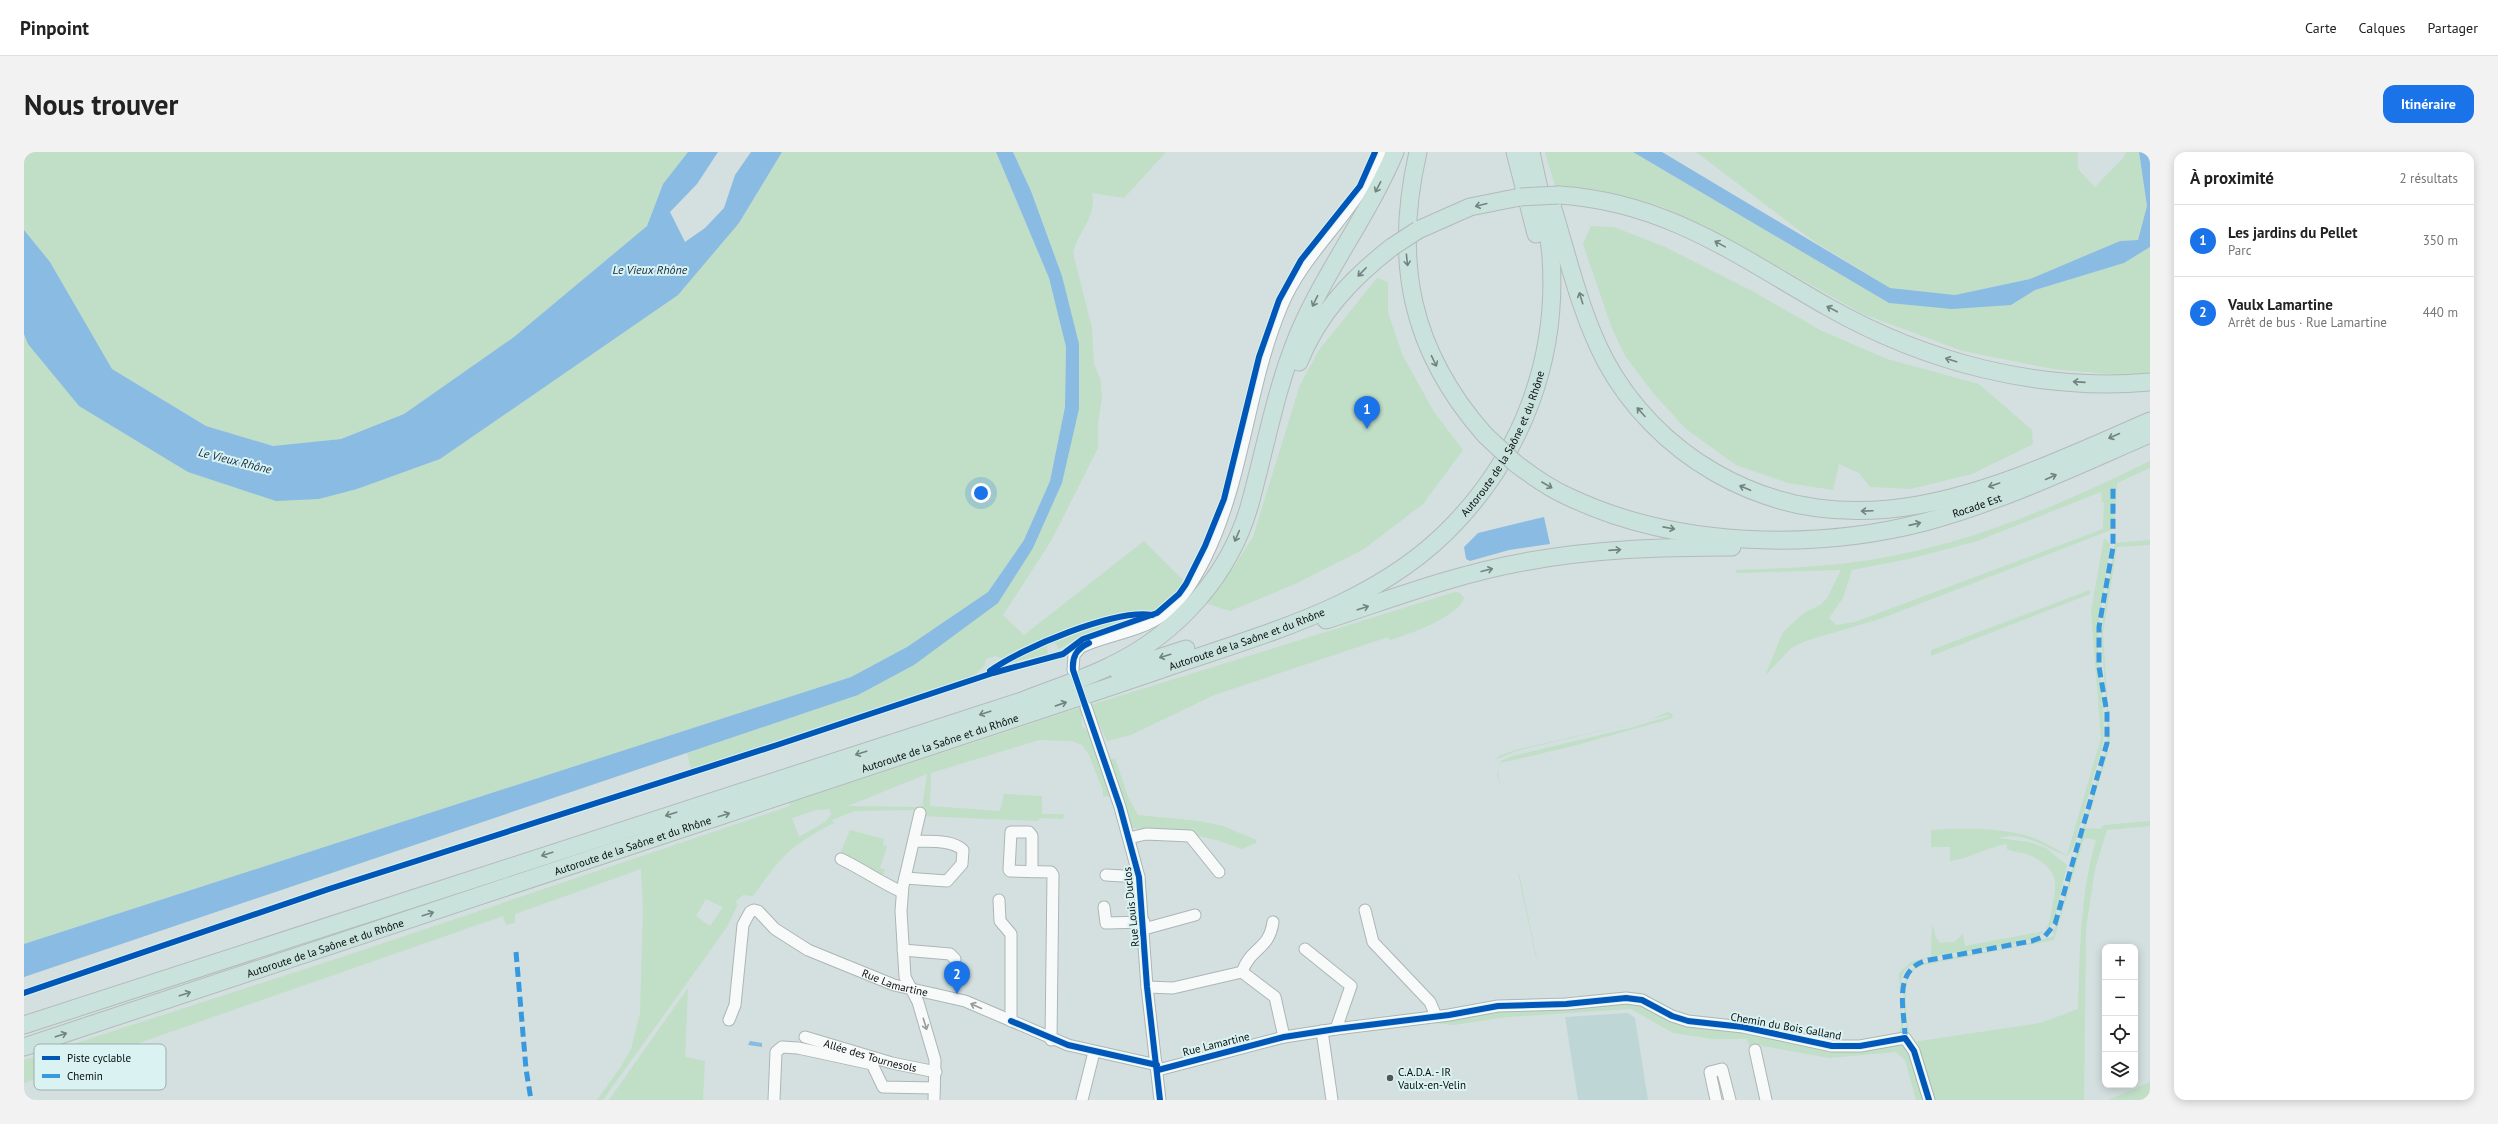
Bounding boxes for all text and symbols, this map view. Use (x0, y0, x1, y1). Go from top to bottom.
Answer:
text: Pinpoint (20, 16, 89, 40)
text: Carte (2305, 19, 2337, 37)
text: Calques (2359, 19, 2405, 37)
text: Partager (2427, 19, 2478, 37)
button: Itinéraire (2383, 85, 2474, 123)
text: Nous trouver (24, 86, 178, 123)
text: À proximité (2190, 167, 2274, 189)
text: 2 résultats (2399, 170, 2458, 187)
one-way arrow (1374, 181, 1381, 193)
one-way arrow (1475, 201, 1488, 209)
text: Les jardins du Pellet (2228, 223, 2357, 242)
text: 1 (2199, 232, 2207, 249)
text: 350 m (2423, 232, 2458, 249)
one-way arrow (1714, 239, 1726, 247)
text: Parc (2228, 242, 2252, 259)
one-way arrow (1403, 253, 1411, 266)
water label: Le Vieux Rhône (613, 262, 688, 277)
one-way arrow (1357, 267, 1367, 277)
one-way arrow (1576, 293, 1584, 305)
one-way arrow (1311, 295, 1318, 307)
text: Vaulx Lamartine (2228, 295, 2333, 314)
text: 2 (2199, 304, 2207, 321)
text: 440 m (2423, 304, 2458, 321)
one-way arrow (1826, 305, 1838, 312)
text: Arrêt de bus · Rue Lamartine (2228, 314, 2387, 331)
one-way arrow (1431, 355, 1438, 367)
one-way arrow (1945, 356, 1958, 363)
street label: Autoroute de la Saône et du Rhône (1458, 369, 1547, 519)
one-way arrow (2073, 379, 2086, 386)
pin: 1 (1354, 396, 1380, 429)
one-way arrow (1637, 407, 1646, 417)
one-way arrow (2109, 433, 2121, 440)
water label: Le Vieux Rhône (197, 444, 274, 477)
one-way arrow (2044, 473, 2056, 480)
one-way arrow (1541, 482, 1553, 490)
one-way arrow (1988, 482, 2000, 490)
your location (971, 483, 991, 503)
one-way arrow (1740, 484, 1752, 491)
street label: Rocade Est (1951, 491, 2004, 521)
one-way arrow (1861, 507, 1874, 515)
one-way arrow (1908, 520, 1921, 527)
one-way arrow (1662, 525, 1675, 533)
one-way arrow (1233, 529, 1241, 541)
one-way arrow (1608, 547, 1621, 554)
one-way arrow (1480, 566, 1493, 573)
street label: Autoroute de la Saône et du Rhône (1167, 604, 1327, 673)
one-way arrow (1356, 604, 1368, 612)
one-way arrow (1159, 653, 1172, 660)
one-way arrow (1055, 700, 1068, 707)
one-way arrow (979, 709, 991, 717)
street label: Autoroute de la Saône et du Rhône (860, 710, 1021, 776)
one-way arrow (856, 749, 868, 757)
one-way arrow (665, 811, 678, 818)
one-way arrow (717, 811, 730, 818)
street label: Autoroute de la Saône et du Rhône (552, 813, 713, 878)
one-way arrow (542, 851, 554, 859)
street label: Rue Louis Duclos (1120, 866, 1142, 948)
one-way arrow (421, 909, 433, 917)
street label: Autoroute de la Saône et du Rhône (245, 915, 406, 981)
map controls (2102, 944, 2138, 1088)
button: + (2102, 944, 2138, 980)
pin: 2 (944, 961, 970, 994)
street label: Rue Lamartine (860, 966, 930, 1000)
button: − (2102, 980, 2138, 1016)
one-way arrow (178, 990, 190, 998)
one-way arrow (970, 1002, 982, 1009)
street label: Chemin du Bois Galland (1729, 1009, 1843, 1043)
button: locate (2102, 1016, 2138, 1052)
one-way arrow (922, 1017, 929, 1030)
street label: Rue Lamartine (1181, 1029, 1251, 1059)
one-way arrow (54, 1031, 67, 1038)
street label: Allée des Tournesols (822, 1036, 918, 1075)
legend (34, 1044, 166, 1090)
text: Piste cyclable (67, 1051, 131, 1065)
button: layers (2102, 1052, 2138, 1088)
place label: C.A.D.A. - IR Vaulx-en-Velin (1397, 1065, 1466, 1092)
text: Chemin (67, 1069, 103, 1083)
marker: C.A.D.A. - IR Vaulx-en-Velin (1385, 1073, 1395, 1083)

